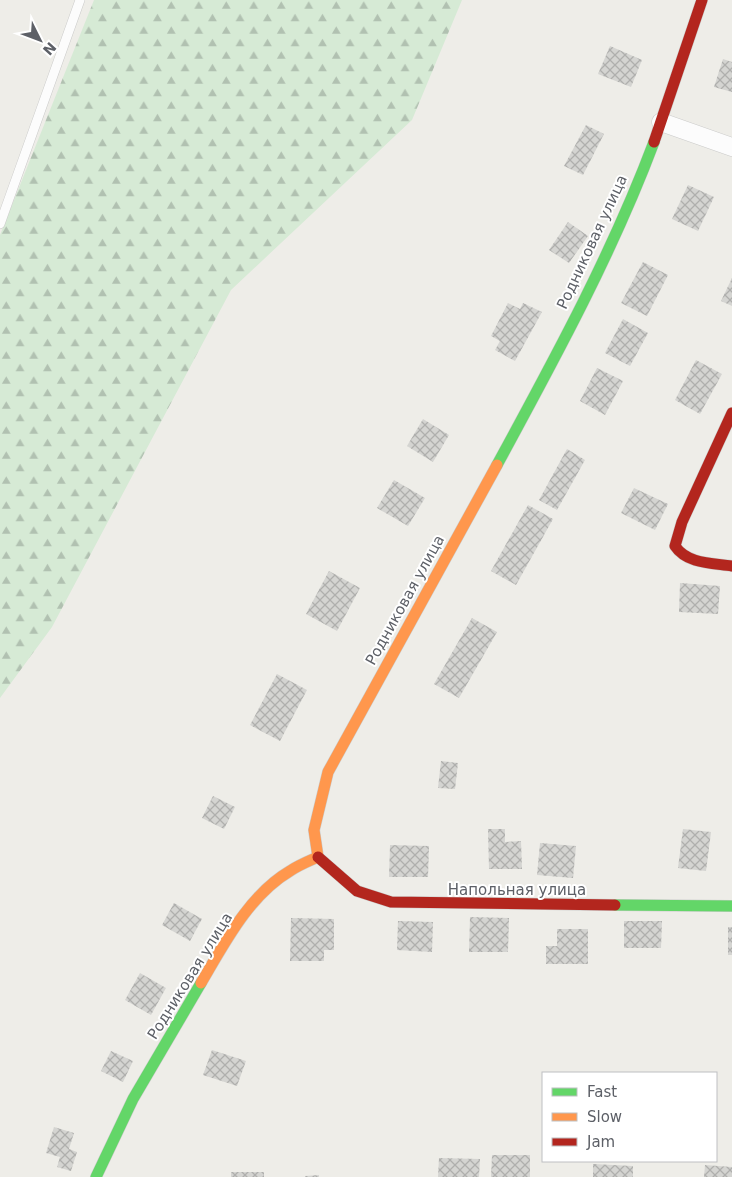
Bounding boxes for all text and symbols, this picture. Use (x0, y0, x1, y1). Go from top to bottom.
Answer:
north arrow (15, 15, 65, 65)
text: N (40, 39, 60, 58)
street label: Родниковая улица (553, 172, 631, 312)
street label: Родниковая улица (362, 532, 448, 668)
street label: Напольная улица (448, 881, 586, 899)
street label: Родниковая улица (144, 909, 236, 1043)
legend (542, 1072, 717, 1162)
text: Fast (587, 1083, 617, 1101)
text: Slow (587, 1108, 622, 1126)
text: Jam (586, 1133, 615, 1151)

